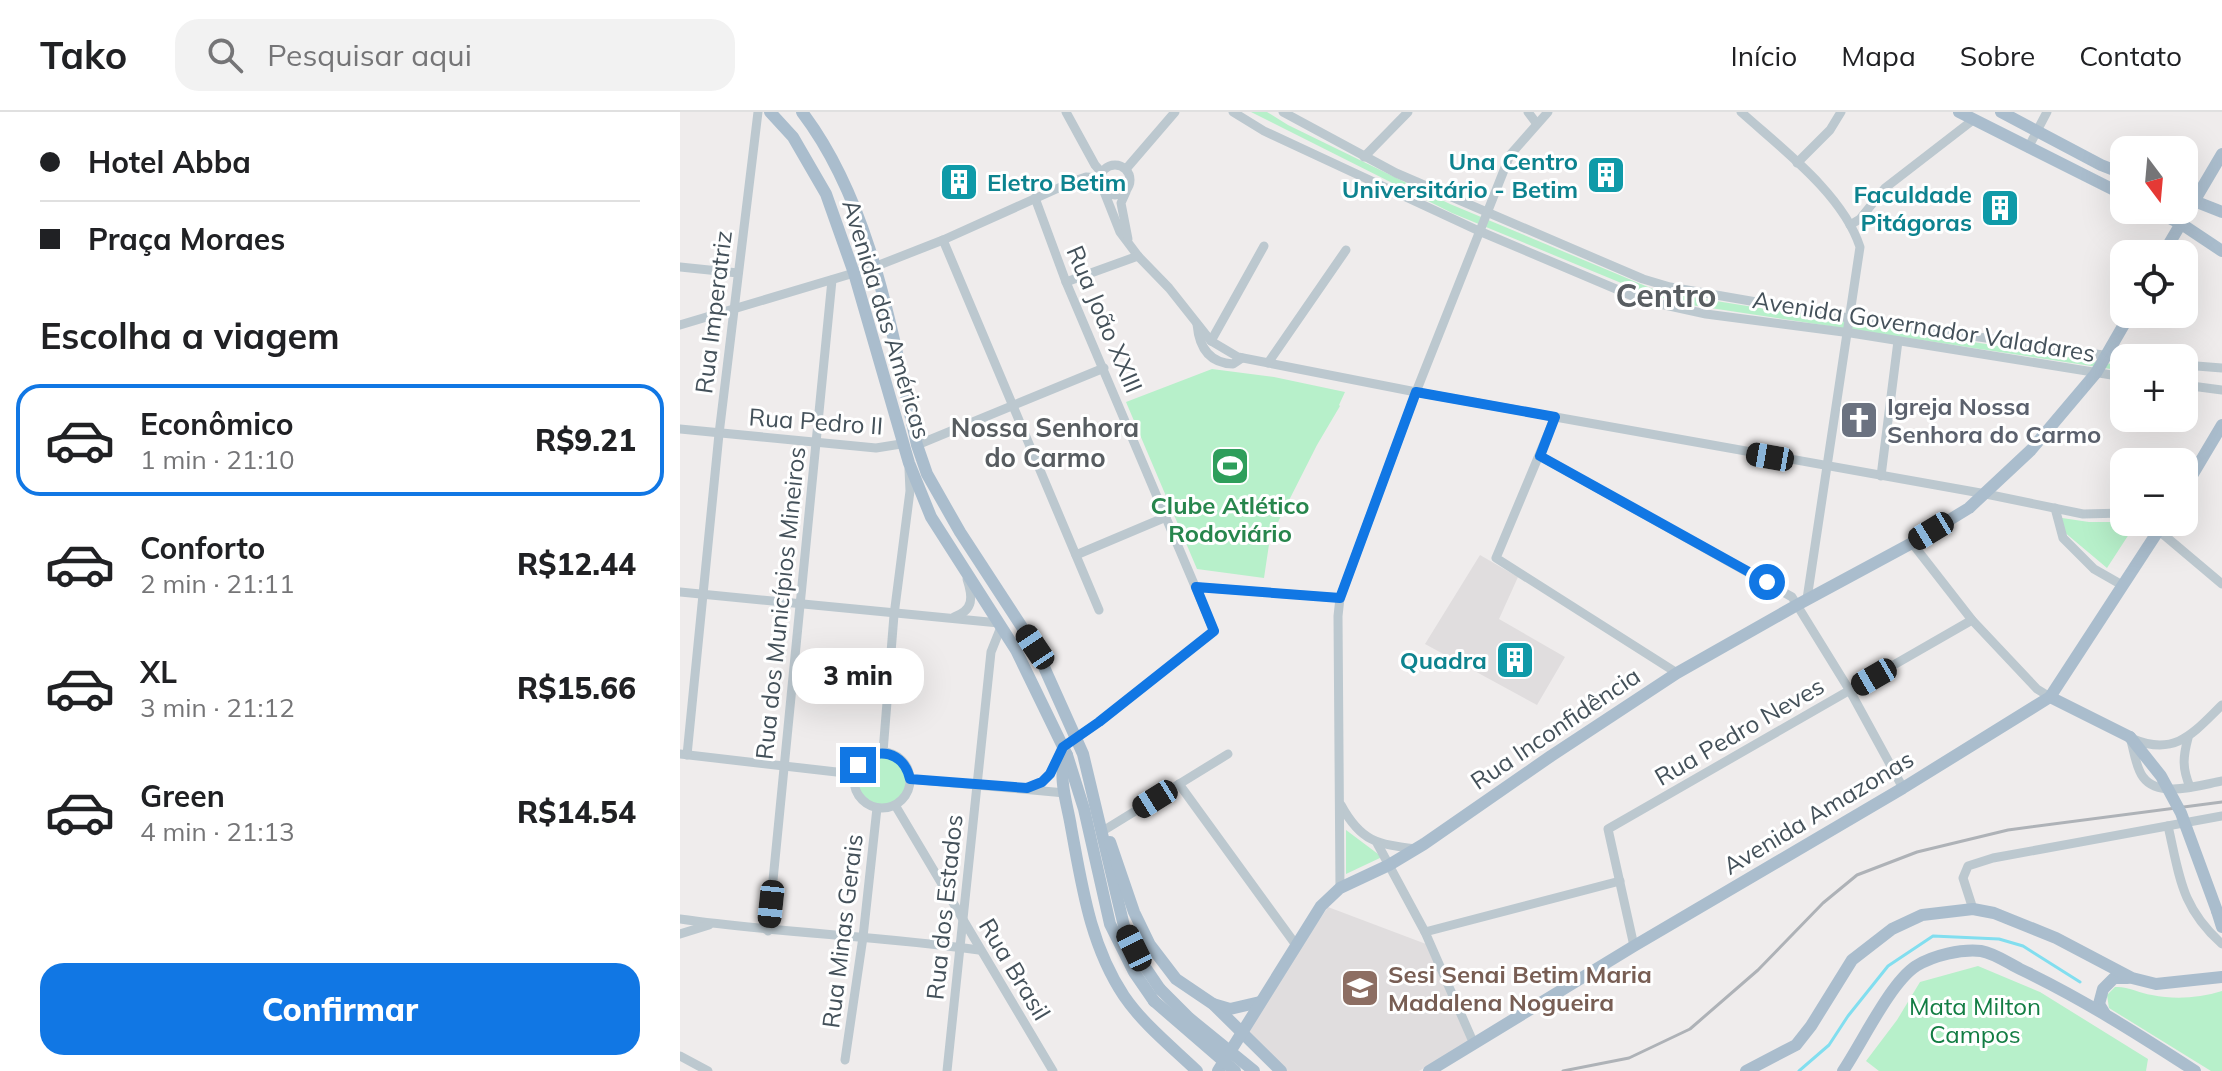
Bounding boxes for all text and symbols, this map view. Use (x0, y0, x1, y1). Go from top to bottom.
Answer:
search box (175, 19, 735, 91)
text: Tako (40, 31, 127, 79)
icon: search (203, 33, 247, 77)
text: Pesquisar aqui (267, 36, 472, 74)
text: Início (1730, 38, 1797, 73)
text: Mapa (1841, 38, 1916, 73)
text: Sobre (1960, 38, 2035, 73)
text: Contato (2079, 38, 2182, 73)
north arrow (2110, 136, 2198, 224)
map controls (2110, 136, 2198, 536)
text: Hotel Abba (88, 143, 251, 181)
place label: Una Centro Universitário - Betim (1342, 146, 1578, 204)
building icon: Una Centro Universitário - Betim (1585, 154, 1627, 196)
building icon: Eletro Betim (938, 161, 980, 203)
place label: Eletro Betim (987, 167, 1126, 197)
place label: Faculdade Pitágoras (1853, 179, 1972, 237)
building icon: Faculdade Pitágoras (1979, 187, 2021, 229)
street label: Avenida das Américas (836, 196, 938, 442)
text: Praça Moraes (88, 220, 285, 258)
street label: Rua Imperatriz (688, 229, 738, 395)
button: locate (2110, 240, 2198, 328)
street label: Rua João XXIII (1061, 241, 1149, 397)
district label: Centro (1615, 275, 1717, 315)
street label: Avenida Governador Valadares (1750, 284, 2098, 368)
text: Escolha a viagem (40, 313, 340, 358)
button: + (2110, 344, 2198, 432)
place label: Igreja Nossa Senhora do Carmo (1887, 391, 2101, 449)
church icon: Igreja Nossa Senhora do Carmo (1838, 399, 1880, 441)
street label: Rua Pedro II (748, 401, 884, 441)
icon: car (44, 404, 116, 476)
text: Econômico (140, 405, 294, 443)
district label: Nossa Senhora do Carmo (951, 411, 1139, 474)
text: R$9.21 (535, 421, 636, 459)
car (1744, 441, 1796, 473)
text: 1 min · 21:10 (140, 443, 295, 476)
street label: Rua dos Municípios Mineiros (749, 445, 811, 761)
sports icon: Clube Atlético Rodoviário (1209, 445, 1251, 487)
button: − (2110, 448, 2198, 536)
place label: Clube Atlético Rodoviário (1150, 490, 1310, 548)
car (1904, 508, 1958, 554)
icon: car (44, 528, 116, 600)
text: Conforto (140, 529, 265, 567)
text: R$12.44 (517, 545, 636, 583)
route start (1749, 564, 1785, 600)
text: 2 min · 21:11 (140, 567, 295, 600)
car (1012, 620, 1058, 674)
building icon: Quadra (1494, 639, 1536, 681)
place label: Quadra (1400, 645, 1487, 675)
callout: 3 min (792, 649, 924, 705)
icon: car (44, 652, 116, 724)
text: XL (140, 653, 177, 691)
car (1847, 655, 1901, 699)
text: 3 min (823, 659, 893, 692)
street label: Rua Inconfidência (1464, 660, 1646, 796)
text: R$15.66 (517, 669, 636, 707)
street label: Rua Pedro Neves (1649, 670, 1829, 792)
text: 3 min · 21:12 (140, 691, 295, 724)
street label: Avenida Amazonas (1717, 743, 1919, 881)
route end (840, 747, 876, 783)
icon: car (44, 776, 116, 848)
car (1128, 776, 1182, 822)
text: Green (140, 777, 225, 815)
text: R$14.54 (517, 793, 636, 831)
street label: Rua dos Estados (919, 813, 969, 1001)
text: 4 min · 21:13 (140, 815, 295, 848)
street label: Rua Minas Gerais (815, 832, 869, 1030)
car (757, 879, 785, 929)
street label: Rua Brasil (973, 913, 1057, 1025)
car (1113, 921, 1155, 975)
place label: Sesi Senai Betim Maria Madalena Nogueira (1388, 959, 1652, 1017)
button: Confirmar (40, 963, 640, 1055)
school or university icon: Sesi Senai Betim Maria Madalena Nogueira (1339, 967, 1381, 1009)
park label: Mata Milton Campos (1909, 991, 2041, 1049)

